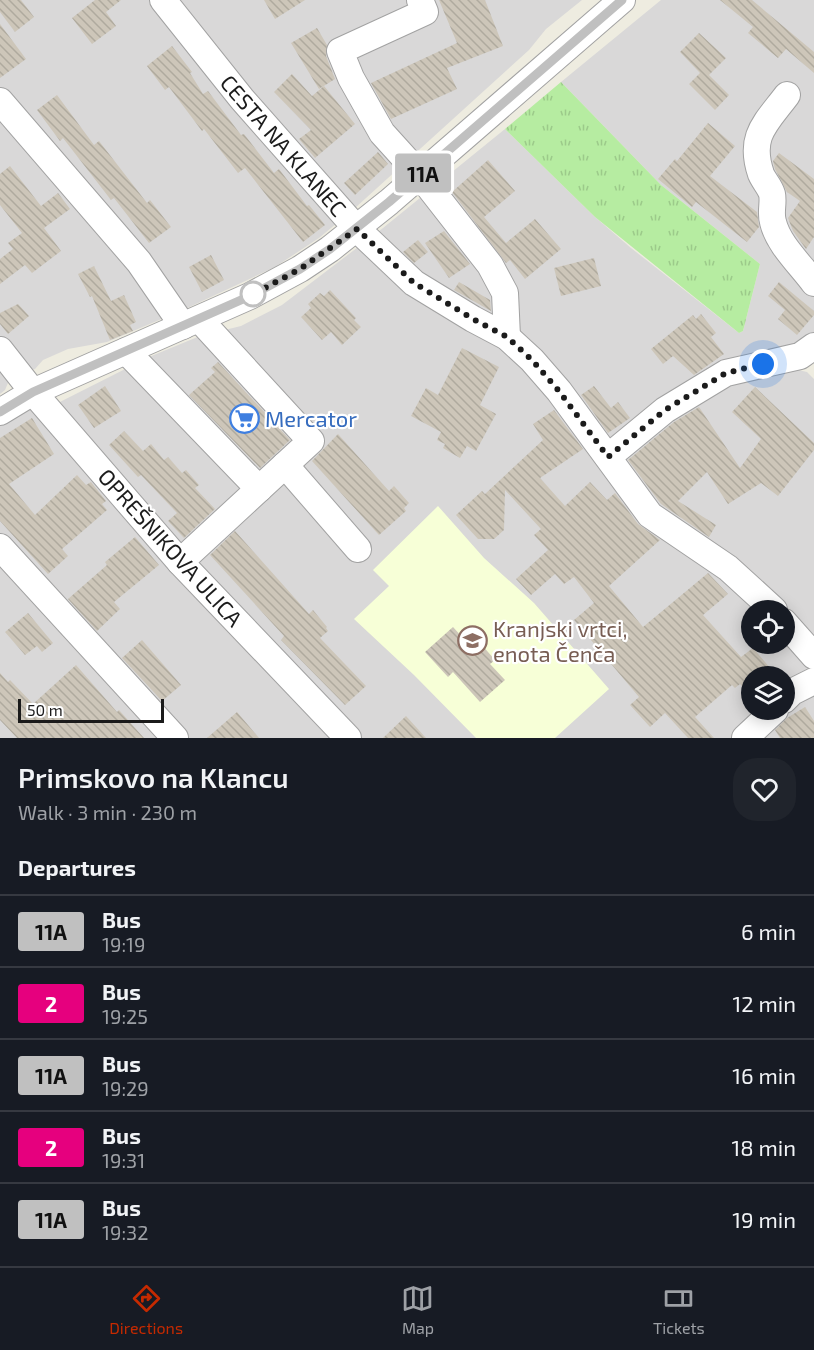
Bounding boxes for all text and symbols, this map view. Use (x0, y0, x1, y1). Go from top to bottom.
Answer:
street label: CESTA NA KLANEC (216, 69, 352, 221)
line badge: 11A (388, 154, 458, 192)
text: 11A (407, 161, 439, 186)
unlabelled marker (240, 281, 266, 307)
your location (748, 349, 778, 379)
supermarket icon: Mercator (228, 402, 260, 434)
place label: Mercator (265, 405, 357, 431)
street label: OPREŠNIKOVA ULICA (93, 463, 249, 631)
map controls (741, 600, 795, 720)
button: locate (741, 600, 795, 654)
place label: Kranjski vrtci, enota Čenča (493, 615, 628, 666)
school or university icon: Kranjski vrtci, enota Čenča (456, 625, 488, 657)
button: layers (741, 666, 795, 720)
scale bar (18, 696, 164, 724)
text: 50 m (27, 700, 63, 719)
button: heart (733, 758, 796, 821)
text: Primskovo na Klancu (18, 760, 289, 794)
text: Walk · 3 min · 230 m (18, 800, 197, 824)
text: Departures (18, 854, 136, 880)
text: Bus (102, 906, 141, 932)
text: 6 min (741, 918, 796, 944)
text: 11A (35, 919, 67, 944)
text: 19:19 (102, 932, 146, 956)
text: Bus (102, 978, 141, 1004)
text: 12 min (732, 990, 796, 1016)
text: 2 (45, 991, 57, 1016)
text: 19:25 (102, 1004, 148, 1028)
text: Bus (102, 1050, 141, 1076)
text: 16 min (732, 1062, 796, 1088)
text: 11A (35, 1063, 67, 1088)
text: 19:29 (102, 1076, 149, 1100)
text: Bus (102, 1122, 141, 1148)
text: 18 min (731, 1134, 796, 1160)
text: 2 (45, 1135, 57, 1160)
text: 19:31 (102, 1148, 145, 1172)
text: Bus (102, 1194, 141, 1220)
text: 19 min (732, 1206, 796, 1232)
text: 11A (35, 1207, 67, 1232)
text: 19:32 (102, 1220, 148, 1244)
tab: Directions (109, 1282, 183, 1337)
tab: Map (401, 1282, 434, 1337)
tab: Tickets (653, 1282, 705, 1337)

